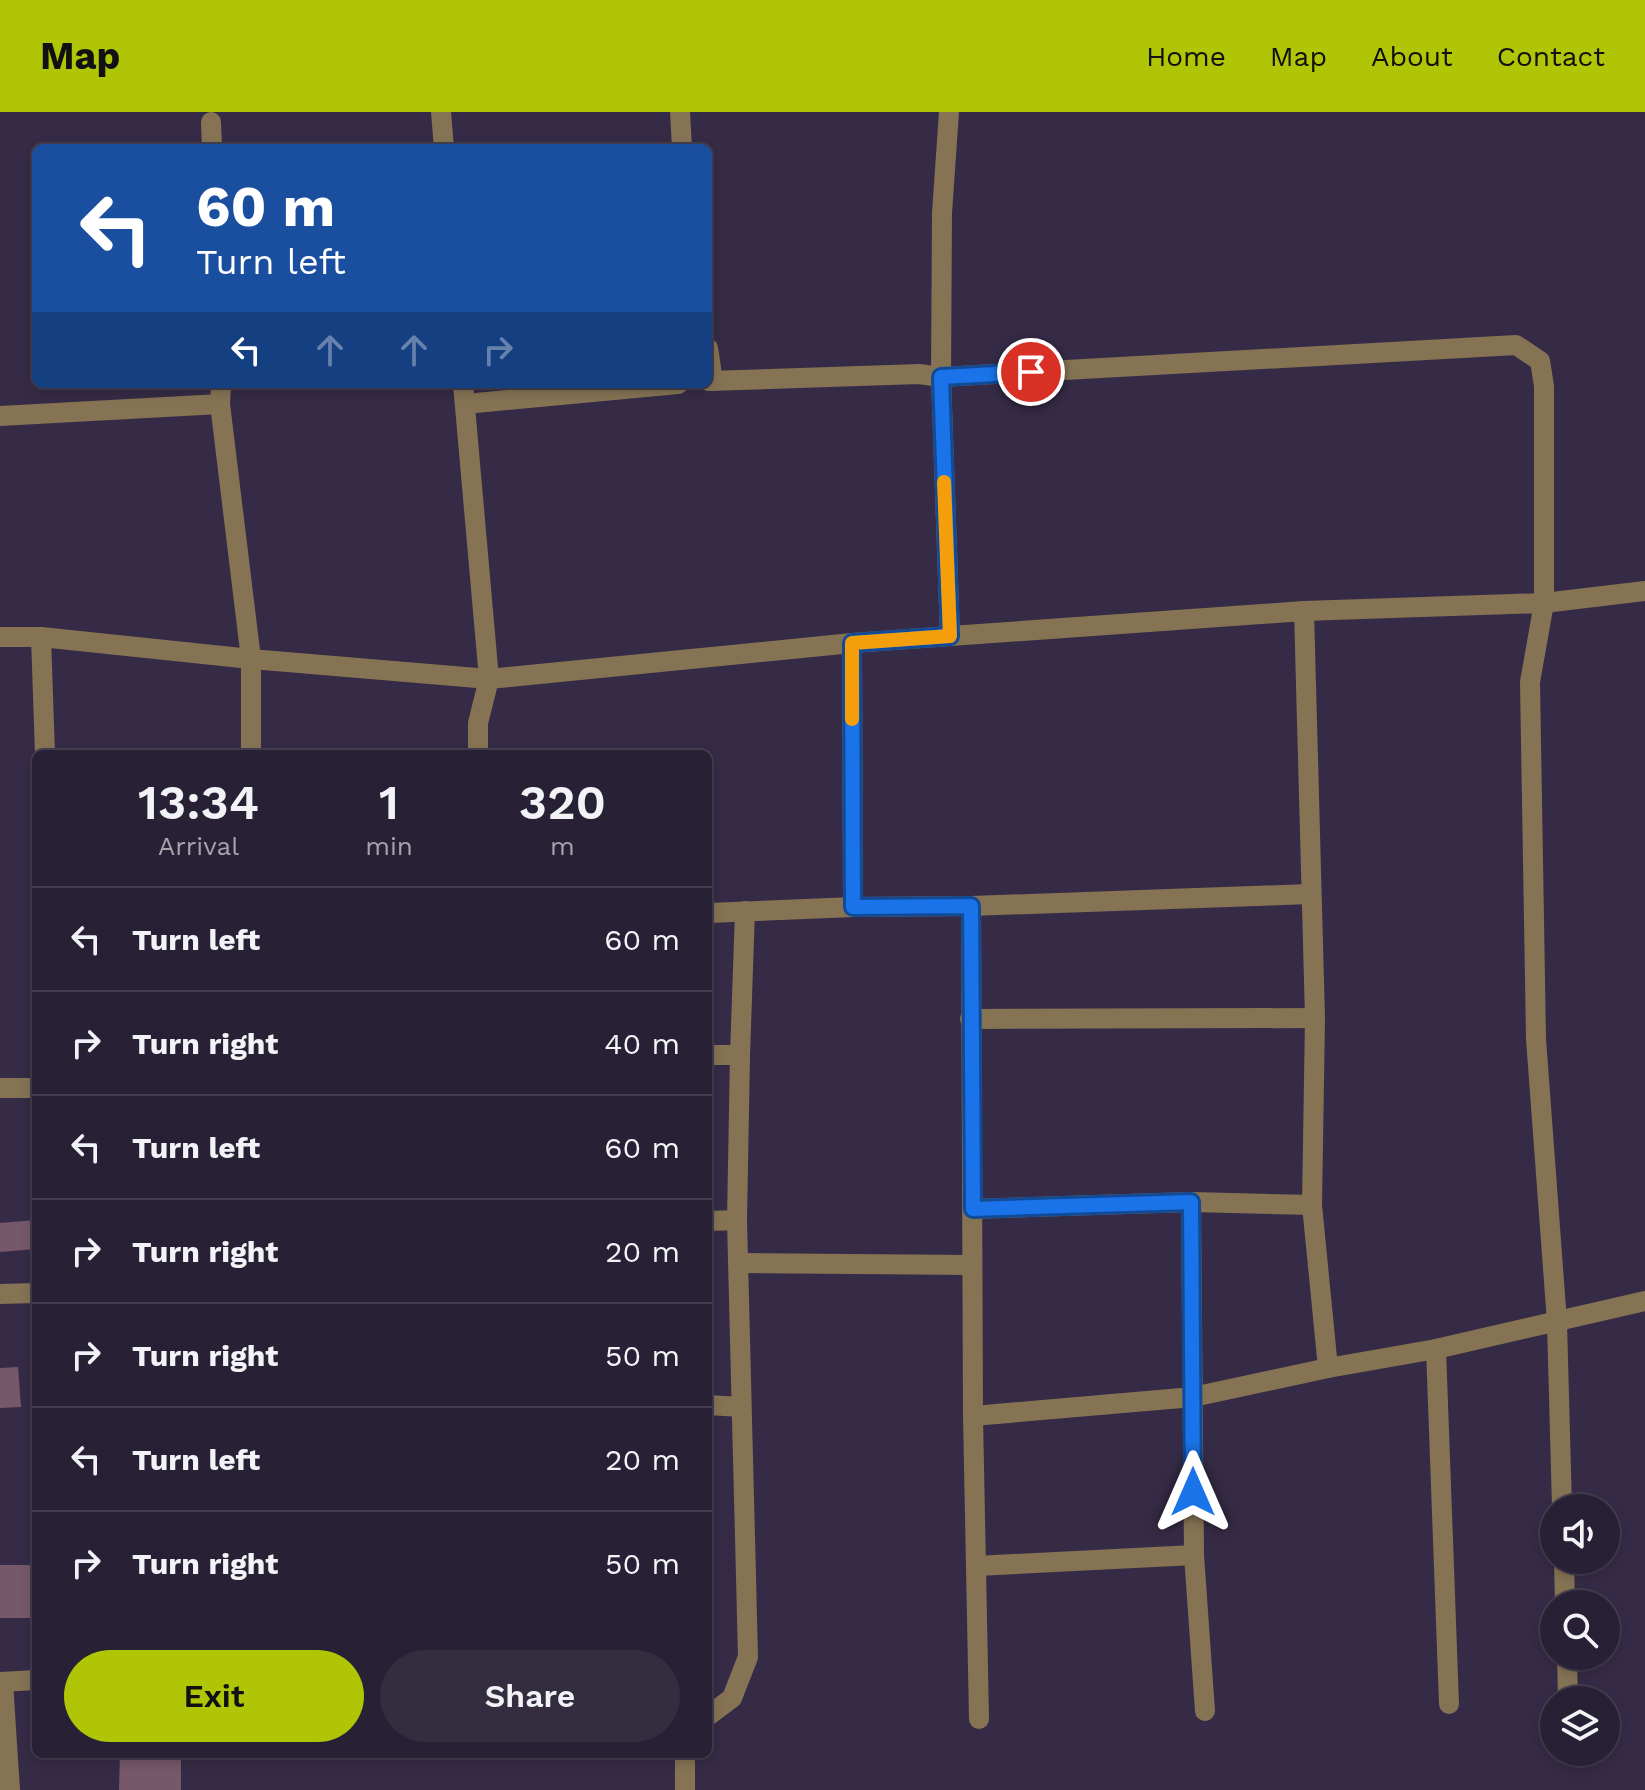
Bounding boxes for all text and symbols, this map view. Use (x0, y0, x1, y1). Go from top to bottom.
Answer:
text: Map (40, 34, 120, 78)
text: Home (1146, 40, 1226, 73)
text: Map (1270, 40, 1327, 73)
text: About (1371, 40, 1453, 73)
text: Contact (1497, 40, 1605, 73)
text: 60 m (196, 174, 335, 240)
icon: left (64, 176, 168, 280)
text: Turn left (196, 241, 346, 283)
icon: left (224, 328, 268, 372)
icon: ahead (308, 328, 352, 372)
icon: ahead (392, 328, 436, 372)
icon: right (476, 328, 520, 372)
pin (997, 338, 1065, 406)
icon: arrive (1009, 350, 1053, 394)
text: 13:34 (138, 774, 259, 831)
text: 1 (379, 774, 399, 831)
text: 320 (519, 774, 606, 831)
text: Arrival (158, 831, 239, 861)
text: min (365, 831, 413, 861)
text: m (550, 831, 575, 861)
icon: left (64, 917, 108, 961)
text: Turn left (132, 922, 260, 957)
text: 60 m (604, 922, 680, 957)
icon: right (64, 1021, 108, 1065)
text: Turn right (132, 1026, 278, 1061)
text: 40 m (604, 1026, 680, 1061)
icon: left (64, 1125, 108, 1169)
text: Turn left (132, 1130, 260, 1165)
text: 60 m (604, 1130, 680, 1165)
icon: right (64, 1229, 108, 1273)
text: Turn right (132, 1234, 278, 1269)
text: 20 m (605, 1234, 680, 1269)
icon: right (64, 1333, 108, 1377)
text: Turn right (132, 1338, 278, 1373)
text: 50 m (605, 1338, 680, 1373)
icon: left (64, 1437, 108, 1481)
text: Turn left (132, 1442, 260, 1477)
text: 20 m (605, 1442, 680, 1477)
position arrow (1151, 1450, 1235, 1534)
map controls (1540, 1494, 1620, 1766)
button: sound (1540, 1494, 1620, 1574)
icon: right (64, 1541, 108, 1585)
text: Turn right (132, 1546, 278, 1581)
text: 50 m (605, 1546, 680, 1581)
button: search (1540, 1590, 1620, 1670)
button: Exit (64, 1650, 364, 1742)
button: Share (380, 1650, 680, 1742)
button: layers (1540, 1686, 1620, 1766)

